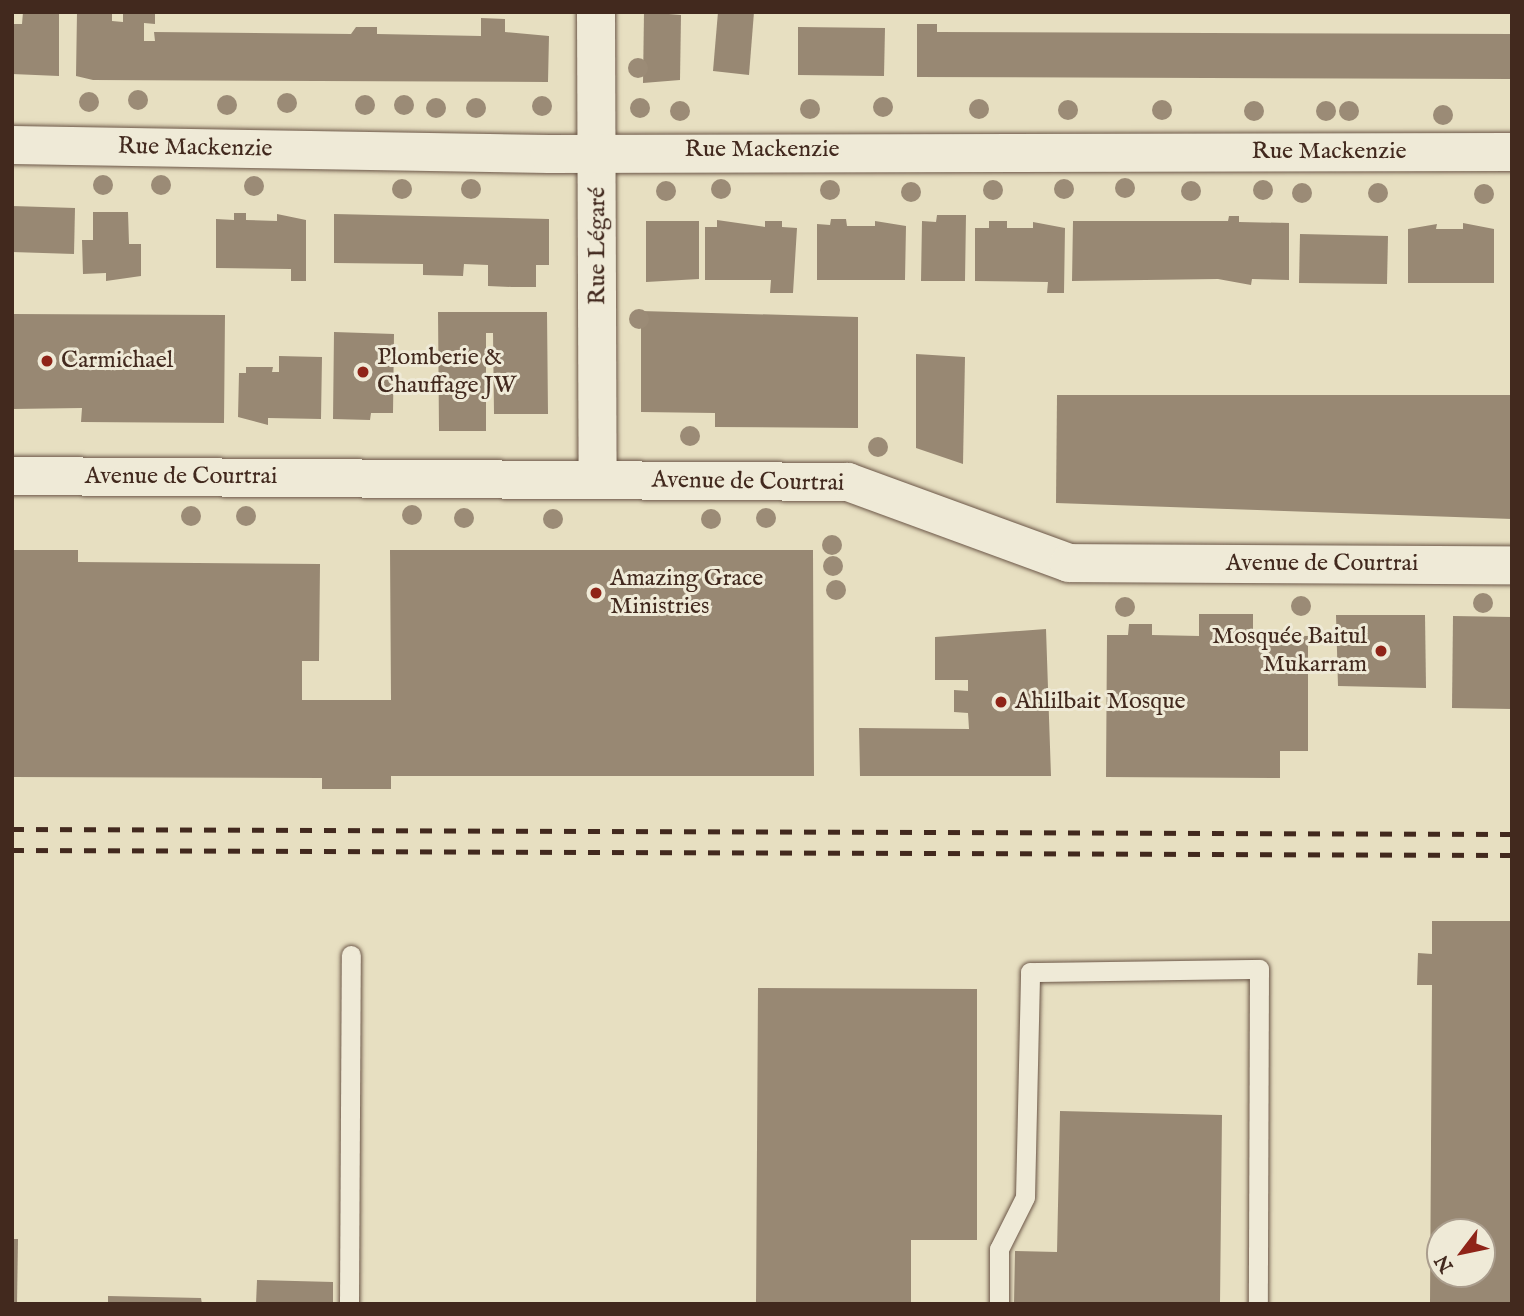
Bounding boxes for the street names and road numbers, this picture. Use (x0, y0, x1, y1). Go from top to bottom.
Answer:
street label: Rue Mackenzie (117, 132, 273, 164)
street label: Rue Mackenzie (684, 136, 840, 164)
street label: Rue Mackenzie (1251, 138, 1407, 166)
street label: Rue Légaré (584, 187, 612, 305)
street label: Avenue de Courtrai (85, 463, 277, 491)
street label: Avenue de Courtrai (651, 466, 845, 498)
street label: Avenue de Courtrai (1226, 550, 1418, 578)

